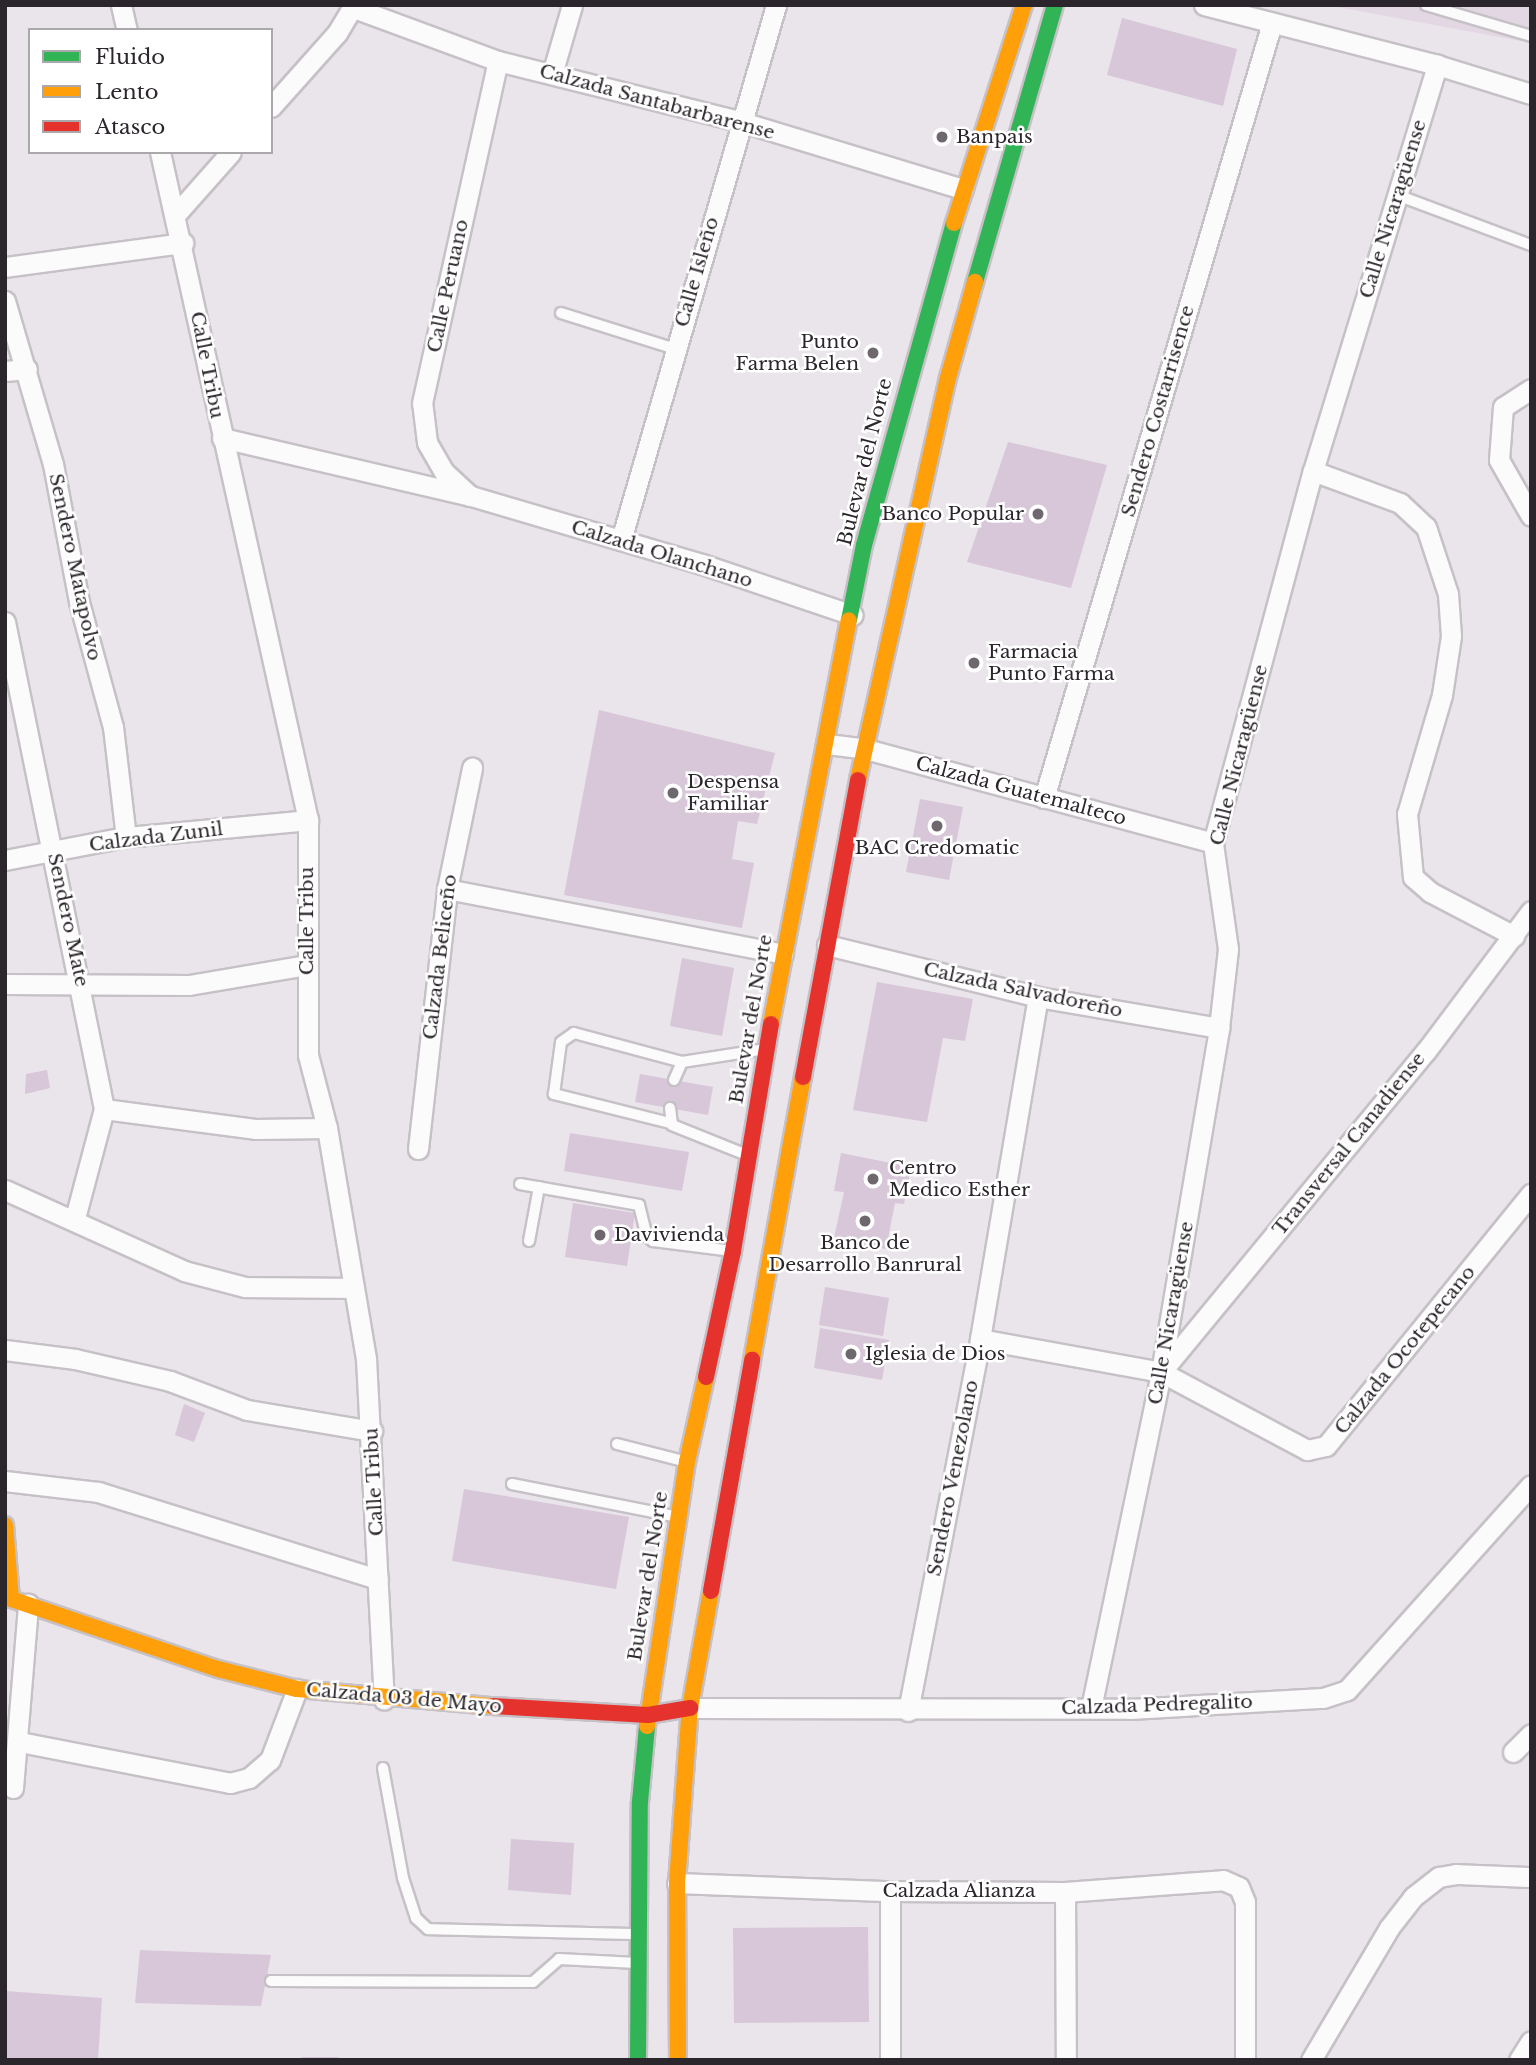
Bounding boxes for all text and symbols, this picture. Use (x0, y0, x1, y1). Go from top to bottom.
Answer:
legend (28, 28, 273, 154)
text: Fluido (95, 44, 165, 70)
street label: Calzada Santabarbarense (537, 60, 777, 144)
text: Lento (95, 79, 158, 105)
text: Atasco (95, 114, 165, 140)
street label: Calle Nicaragüense (1355, 117, 1431, 301)
place label: Banpais (956, 126, 1033, 148)
marker: Banpais (934, 129, 950, 145)
street label: Calle Isleño (670, 214, 724, 330)
street label: Calle Peruano (423, 217, 473, 355)
street label: Sendero Costarrisence (1117, 303, 1199, 519)
street label: Calle Tribu (185, 309, 229, 421)
place label: Punto Farma Belen (735, 331, 859, 375)
marker: Punto Farma Belen (865, 345, 881, 361)
street label: Bulevar del Norte (833, 376, 897, 548)
street label: Sendero Matapolvo (44, 471, 106, 663)
place label: Banco Popular (881, 503, 1024, 525)
marker: Banco Popular (1030, 506, 1046, 522)
street label: Calzada Olanchano (568, 516, 756, 592)
place label: Farmacia Punto Farma (988, 641, 1114, 685)
marker: Farmacia Punto Farma (966, 655, 982, 671)
street label: Calle Nicaragüense (1205, 662, 1273, 848)
street label: Calzada Guatemalteco (913, 752, 1129, 830)
place label: Despensa Familiar (687, 771, 779, 815)
marker: Despensa Familiar (665, 785, 681, 801)
street label: Calzada Zunil (88, 817, 224, 857)
marker: BAC Credomatic (929, 818, 945, 834)
place label: BAC Credomatic (855, 837, 1019, 859)
street label: Sendero Mate (43, 851, 93, 989)
street label: Calle Tribu (296, 866, 318, 976)
street label: Calzada Beliceño (419, 873, 461, 1041)
street label: Bulevar del Norte (725, 932, 777, 1106)
street label: Calzada Salvadoreño (921, 958, 1125, 1022)
street label: Transversal Canadiense (1268, 1048, 1430, 1240)
place label: Centro Medico Esther (889, 1157, 1030, 1201)
marker: Centro Medico Esther (863, 1169, 883, 1189)
marker: Banco de Desarrollo Banrural (857, 1213, 873, 1229)
street label: Calle Nicaragüense (1144, 1220, 1198, 1406)
place label: Davivienda (614, 1224, 724, 1246)
marker: Davivienda (592, 1227, 608, 1243)
place label: Banco de Desarrollo Banrural (768, 1232, 962, 1276)
street label: Calzada Ocotepecano (1330, 1261, 1480, 1439)
place label: Iglesia de Dios (865, 1343, 1006, 1365)
marker: Iglesia de Dios (843, 1346, 859, 1362)
street label: Sendero Venezolano (923, 1378, 983, 1578)
street label: Calle Tribu (360, 1427, 388, 1537)
street label: Bulevar del Norte (623, 1489, 673, 1663)
street label: Calzada 03 de Mayo (305, 1678, 503, 1718)
street label: Calzada Pedregalito (1061, 1690, 1253, 1720)
street label: Calzada Alianza (882, 1880, 1036, 1902)

